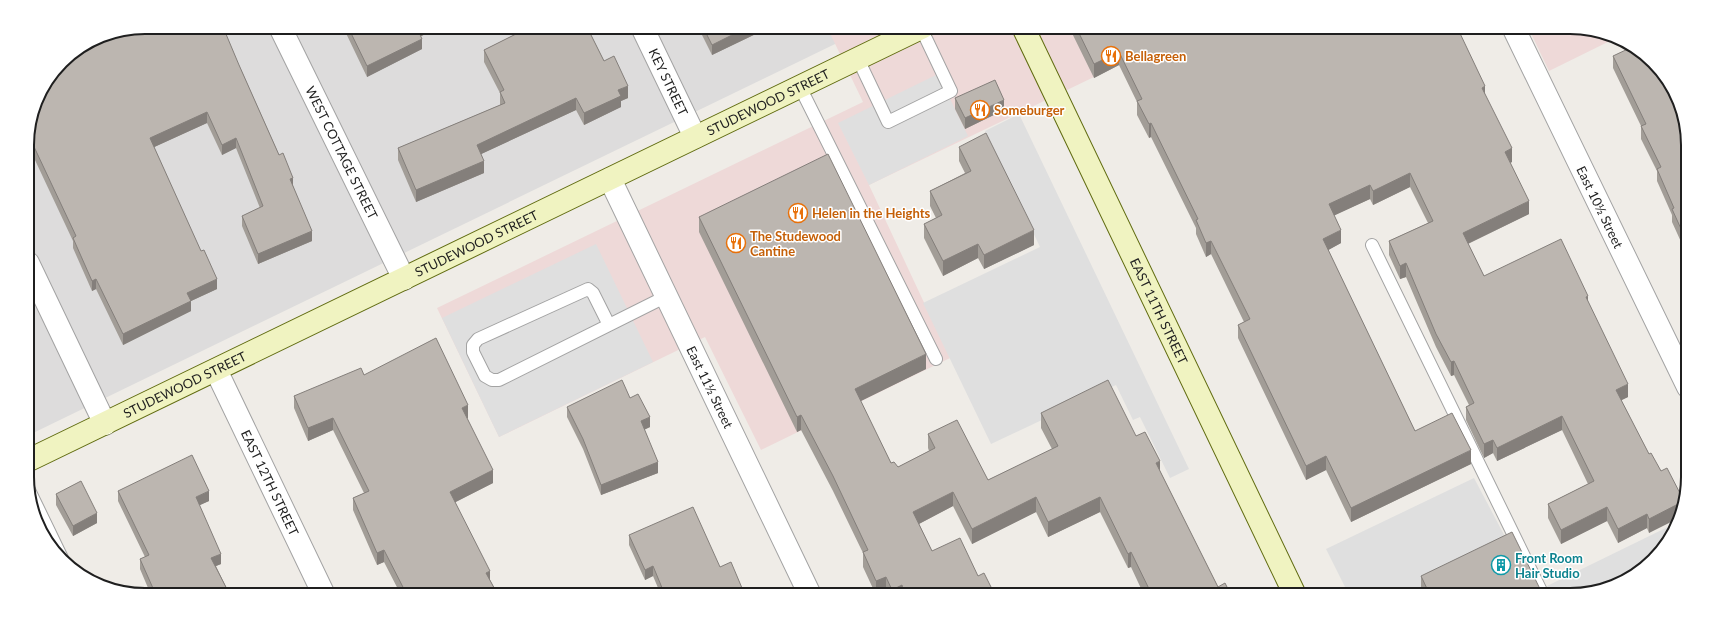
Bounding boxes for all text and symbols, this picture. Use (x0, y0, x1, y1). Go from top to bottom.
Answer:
restaurant icon: Bellagreen (1100, 45, 1122, 67)
street label: KEY STREET (645, 46, 692, 118)
place label: Bellagreen (1125, 48, 1186, 64)
street label: STUDEWOOD STREET (704, 65, 832, 139)
street label: WEST COTTAGE STREET (302, 84, 381, 222)
restaurant icon: Someburger (969, 99, 991, 121)
place label: Someburger (994, 102, 1065, 118)
street label: East 10½ Street (1573, 163, 1627, 251)
restaurant icon: Helen in the Heights (787, 202, 809, 224)
place label: Helen in the Heights (812, 205, 930, 221)
street label: STUDEWOOD STREET (412, 207, 541, 280)
place label: The Studewood Cantine (750, 228, 841, 259)
restaurant icon: The Studewood Cantine (725, 232, 747, 254)
street label: EAST 11TH STREET (1127, 255, 1191, 367)
street label: East 11½ Street (683, 343, 737, 431)
street label: STUDEWOOD STREET (121, 348, 249, 421)
street label: EAST 12TH STREET (238, 427, 302, 539)
place label: Front Room Hair Studio (1515, 550, 1583, 581)
building icon: Front Room Hair Studio (1490, 554, 1512, 576)

